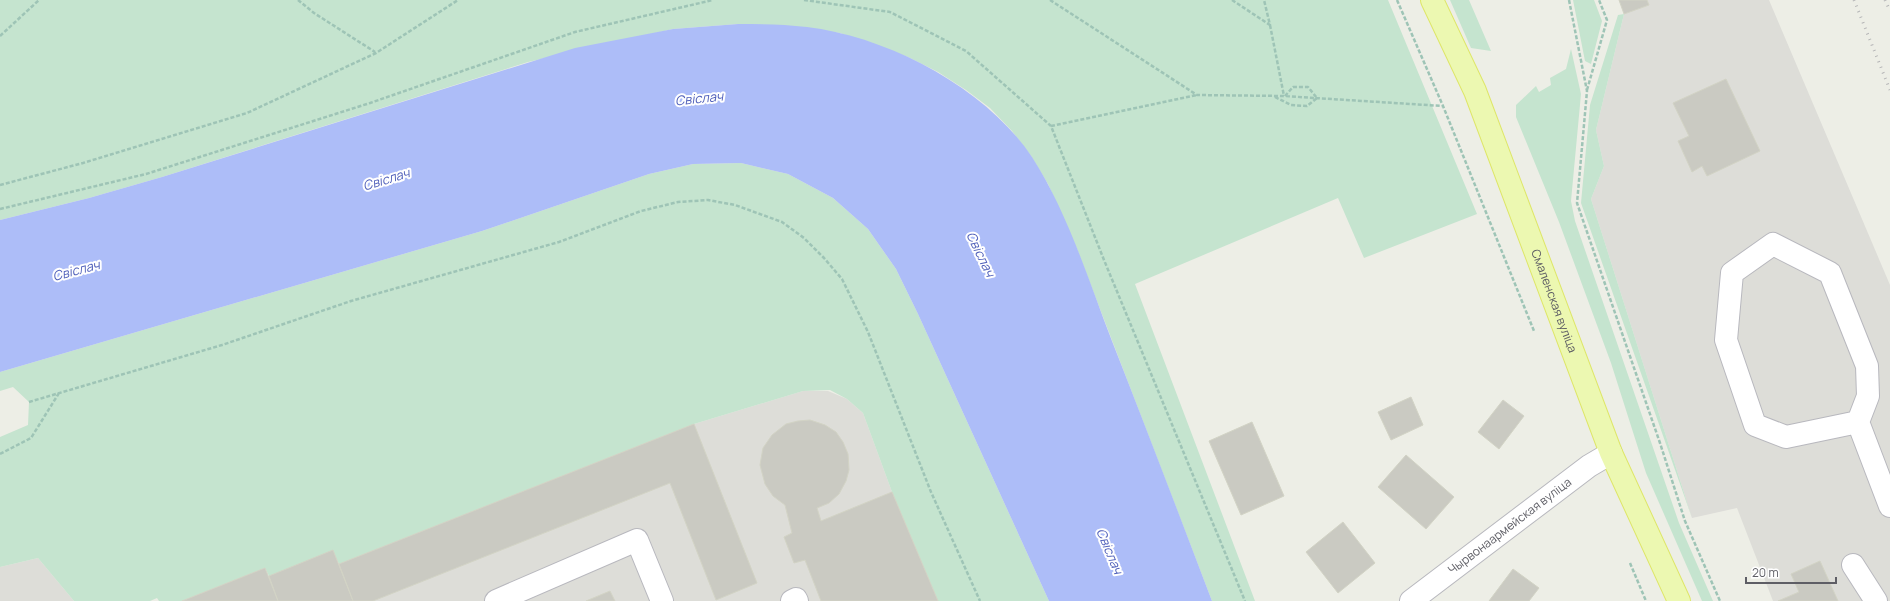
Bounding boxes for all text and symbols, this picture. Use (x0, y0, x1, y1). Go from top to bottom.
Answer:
water label: Свіслач (674, 86, 725, 109)
water label: Свіслач (360, 163, 413, 195)
water label: Свіслач (962, 228, 1000, 280)
street label: Смаленская вуліца (1527, 247, 1582, 355)
water label: Свіслач (50, 255, 102, 285)
street label: Чырвонаармейская вуліца (1444, 473, 1575, 578)
water label: Свіслач (1092, 525, 1128, 577)
scale bar (1746, 559, 1836, 585)
text: 20 m (1752, 564, 1779, 581)

